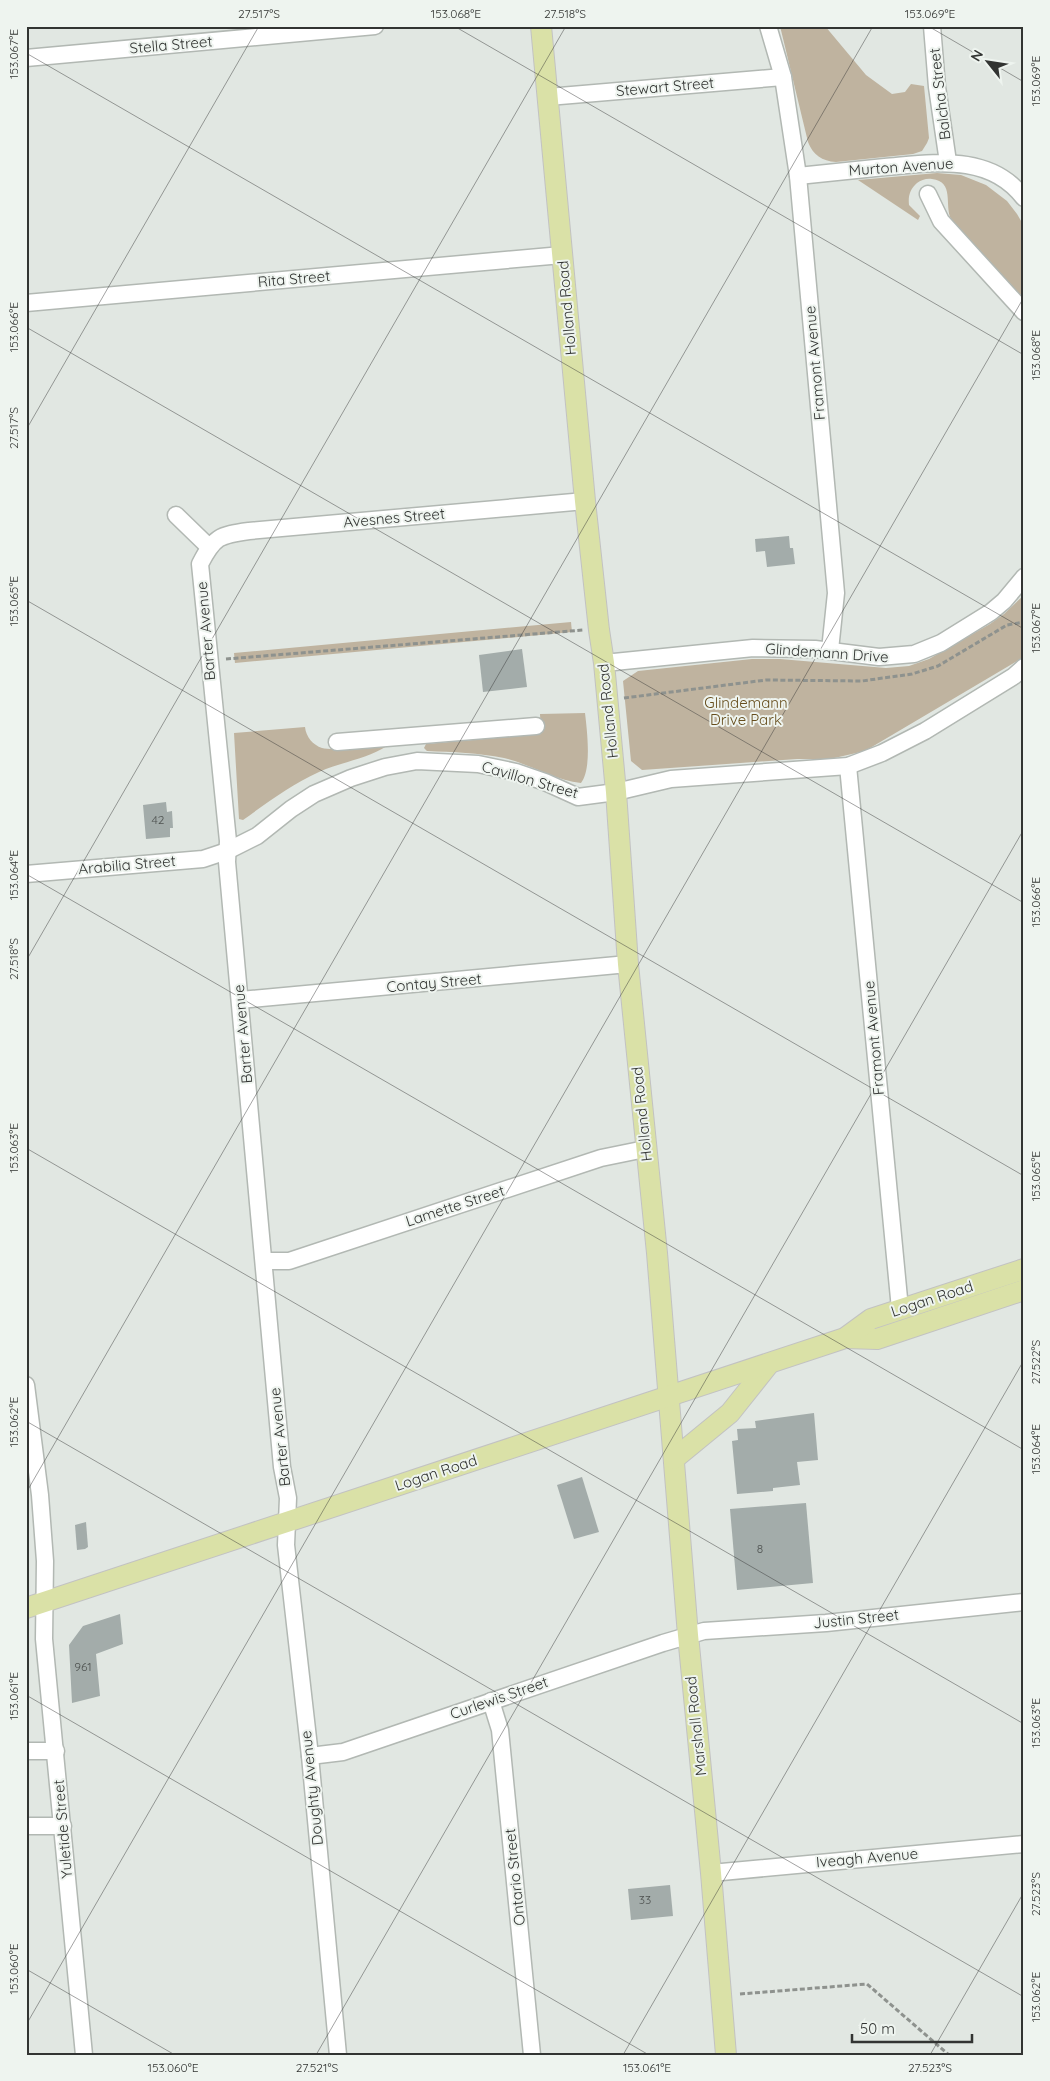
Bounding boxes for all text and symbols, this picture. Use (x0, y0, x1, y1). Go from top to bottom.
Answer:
text: 27.517°S (238, 6, 280, 21)
text: 153.068°E (431, 6, 481, 21)
text: 27.518°S (544, 6, 586, 21)
text: 153.069°E (905, 6, 955, 21)
text: 153.067°E (6, 29, 21, 79)
street label: Stella Street (129, 31, 213, 58)
north arrow (962, 38, 1012, 88)
street label: Balcha Street (924, 47, 955, 141)
text: N (966, 47, 987, 64)
text: 153.069°E (1028, 56, 1043, 106)
street label: Stewart Street (615, 73, 715, 100)
street label: Murton Avenue (848, 153, 954, 180)
street label: Holland Road (553, 260, 580, 356)
street label: Rita Street (257, 266, 331, 291)
text: 153.066°E (6, 302, 21, 352)
street label: Framont Avenue (800, 305, 829, 421)
text: 153.068°E (1028, 330, 1043, 380)
text: 27.517°S (6, 407, 21, 449)
street label: Avesnes Street (342, 504, 446, 531)
text: 153.065°E (6, 576, 21, 626)
street label: Barter Avenue (192, 581, 219, 681)
text: 153.067°E (1028, 603, 1043, 653)
street label: Glindemann Drive (765, 639, 889, 666)
street label: Holland Road (593, 663, 622, 759)
park label: Glindemann Drive Park (704, 693, 788, 729)
street label: Cavillon Street (480, 757, 581, 802)
house number: 42 (152, 812, 165, 827)
text: 153.064°E (6, 850, 21, 900)
street label: Arabilia Street (78, 851, 176, 878)
text: 153.066°E (1028, 877, 1043, 927)
text: 27.518°S (6, 938, 21, 980)
street label: Contay Street (386, 969, 482, 996)
street label: Framont Avenue (859, 980, 888, 1096)
street label: Barter Avenue (229, 984, 256, 1084)
street label: Holland Road (627, 1066, 656, 1162)
text: 153.063°E (6, 1123, 21, 1173)
text: 153.065°E (1028, 1151, 1043, 1201)
street label: Lamette Street (403, 1181, 507, 1230)
street label: Logan Road (888, 1276, 975, 1321)
text: 27.522°S (1028, 1339, 1043, 1384)
street label: Barter Avenue (265, 1387, 294, 1487)
text: 153.062°E (6, 1397, 21, 1447)
text: 153.064°E (1028, 1424, 1043, 1474)
street label: Logan Road (392, 1450, 479, 1495)
house number: 8 (757, 1541, 763, 1556)
street label: Justin Street (812, 1605, 900, 1632)
house number: 961 (74, 1659, 92, 1674)
text: 153.061°E (6, 1672, 21, 1720)
street label: Curlewis Street (447, 1672, 550, 1723)
street label: Marshall Road (681, 1675, 710, 1777)
text: 153.063°E (1028, 1698, 1043, 1748)
street label: Doughty Avenue (296, 1730, 327, 1846)
street label: Yuletide Street (49, 1779, 76, 1879)
street label: Ontario Street (500, 1828, 529, 1927)
street label: Iveagh Avenue (815, 1844, 919, 1871)
text: 27.523°S (1028, 1872, 1043, 1916)
house number: 33 (639, 1892, 651, 1907)
text: 153.060°E (6, 1943, 21, 1994)
text: 153.062°E (1028, 1972, 1043, 2022)
scale bar (852, 2011, 972, 2043)
text: 50 m (860, 2019, 895, 2038)
text: 153.060°E (148, 2060, 199, 2075)
text: 27.521°S (296, 2060, 338, 2075)
text: 153.061°E (623, 2060, 671, 2075)
text: 27.523°S (908, 2060, 952, 2075)

